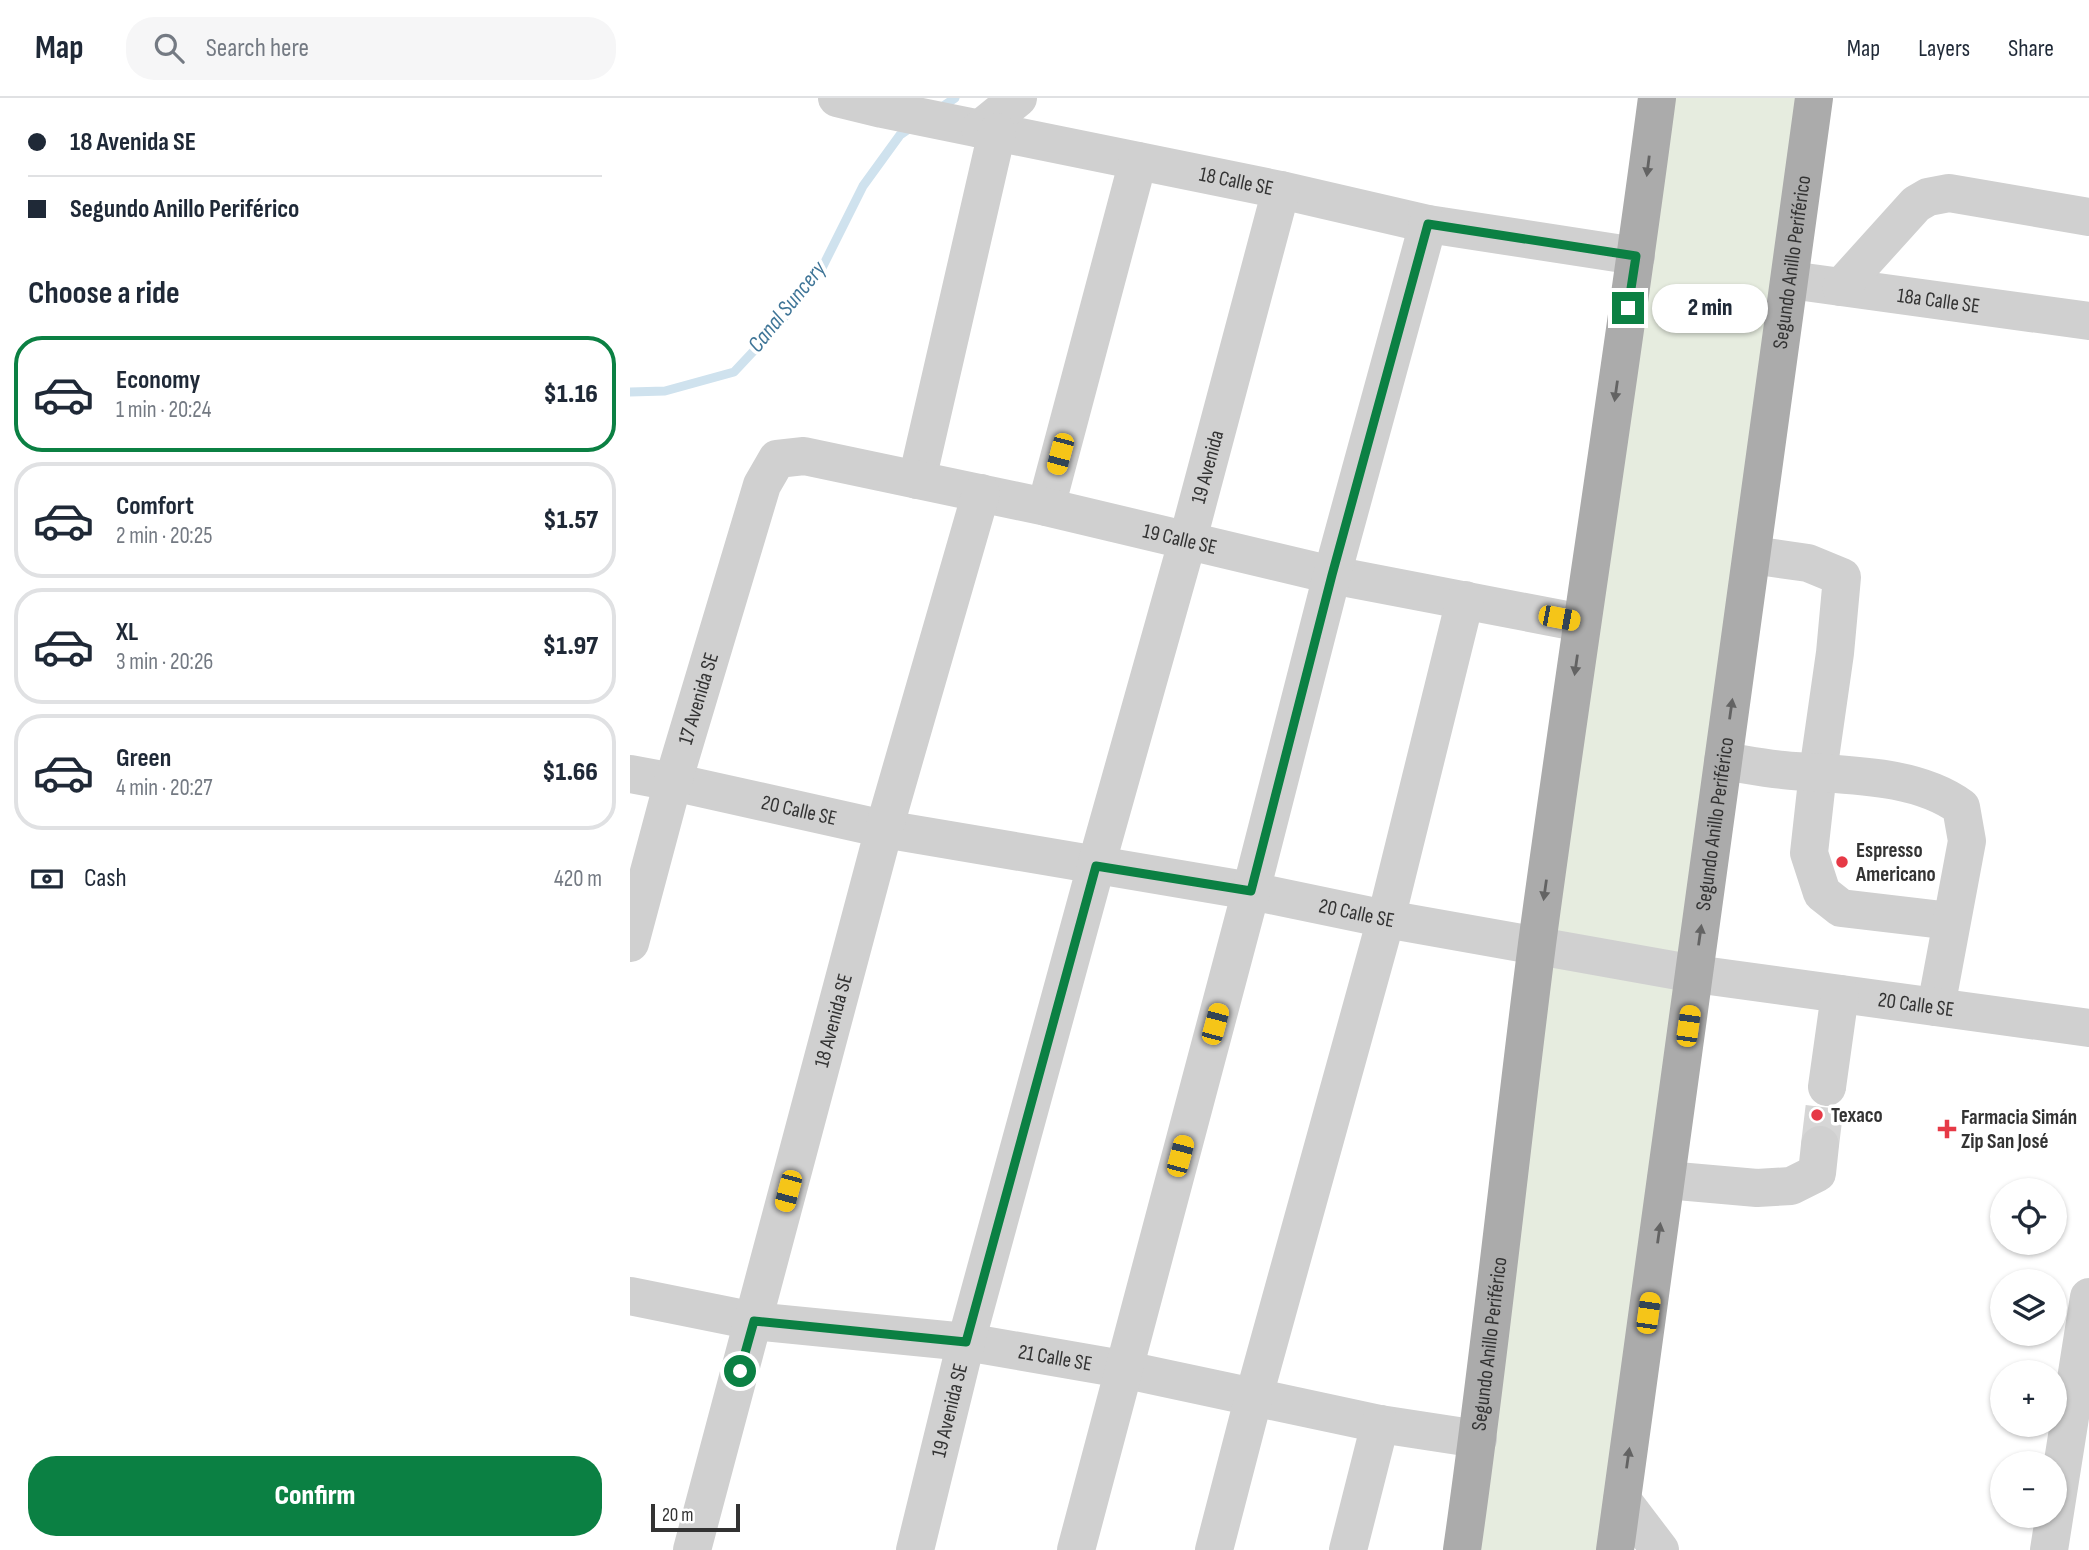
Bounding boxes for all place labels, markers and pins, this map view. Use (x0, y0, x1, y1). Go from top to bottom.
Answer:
place label: Espresso Americano (1855, 838, 1936, 887)
marker: Espresso Americano (1834, 854, 1850, 870)
place label: Texaco (1831, 1103, 1883, 1128)
place label: Farmacia Simán Zip San José (1961, 1105, 2077, 1154)
marker: Texaco (1809, 1107, 1825, 1123)
marker: Farmacia Simán Zip San José (1939, 1121, 1955, 1137)

